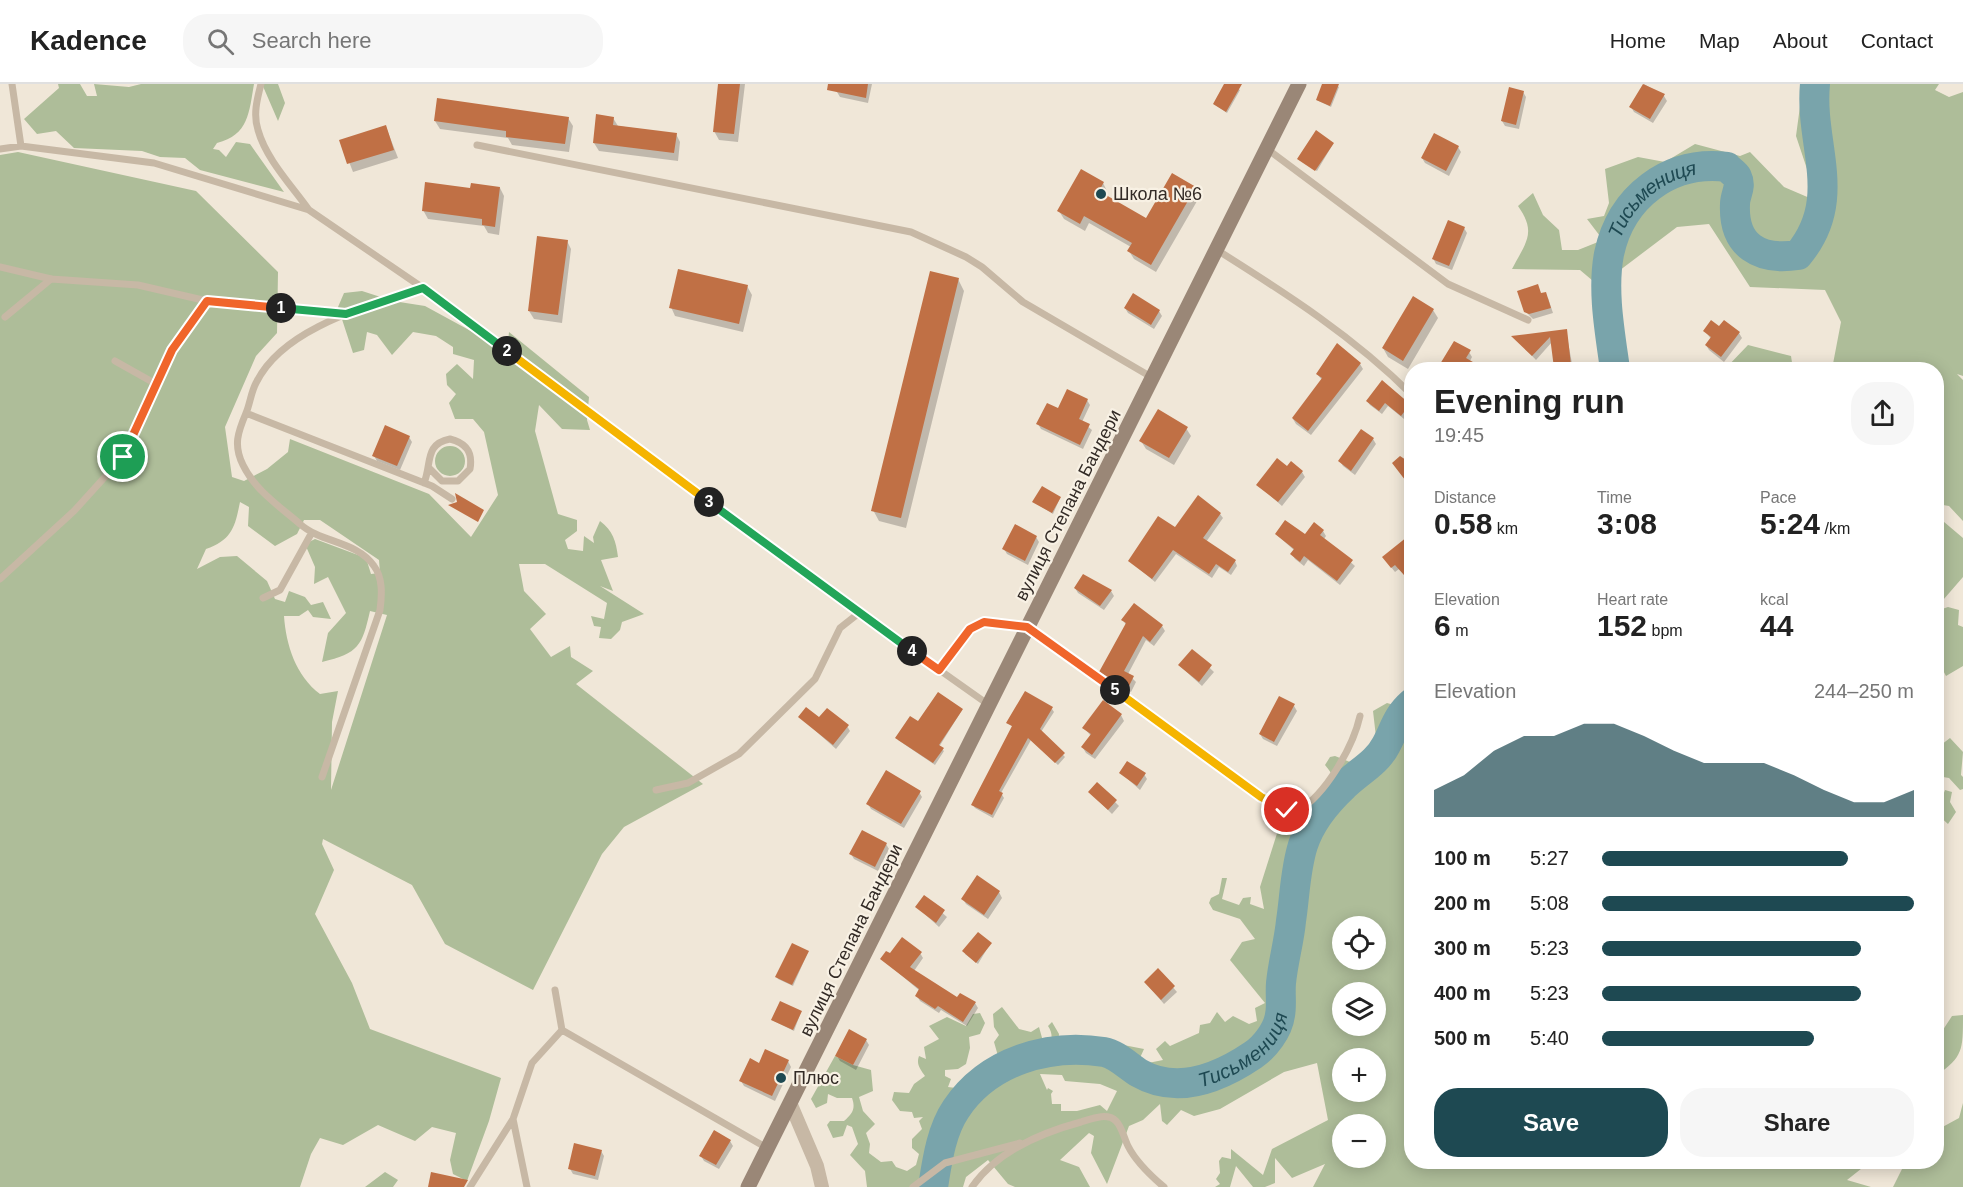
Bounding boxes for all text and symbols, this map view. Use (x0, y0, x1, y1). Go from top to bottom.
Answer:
search box (183, 14, 603, 68)
text: Kadence (30, 25, 147, 56)
icon: search (204, 25, 237, 58)
text: Search here (252, 28, 372, 53)
text: Home (1610, 29, 1666, 52)
text: Map (1699, 29, 1740, 52)
text: About (1773, 29, 1828, 52)
text: Contact (1861, 29, 1933, 52)
water label: Тисьмениця (1604, 157, 1698, 241)
place label: Школа №6 (1113, 184, 1202, 204)
marker: Школа №6 (1094, 187, 1108, 201)
pin: 1 (266, 293, 296, 323)
text: 1 (277, 299, 285, 316)
pin: 2 (492, 336, 522, 366)
text: 2 (503, 342, 511, 359)
button: share (1851, 382, 1914, 445)
text: Evening run (1434, 383, 1625, 420)
street label: вулиця Степана Бандери (1011, 406, 1125, 604)
text: 19:45 (1434, 424, 1484, 446)
pin (97, 431, 148, 482)
icon: arrive (106, 440, 139, 473)
pin: 3 (694, 487, 724, 517)
text: Distance (1434, 489, 1496, 506)
text: Time (1597, 489, 1632, 506)
text: Pace (1760, 489, 1796, 506)
text: 3 (705, 493, 713, 510)
text: 0.58 (1434, 507, 1492, 540)
text: 3:08 (1597, 507, 1657, 540)
text: 5:24 (1760, 507, 1820, 540)
text: km (1492, 520, 1518, 537)
text: /km (1820, 520, 1850, 537)
text: Elevation (1434, 591, 1500, 608)
text: Heart rate (1597, 591, 1668, 608)
text: kcal (1760, 591, 1788, 608)
text: 6 (1434, 609, 1451, 642)
text: 152 (1597, 609, 1647, 642)
text: 44 (1760, 609, 1793, 642)
text: m (1451, 622, 1468, 639)
text: bpm (1647, 622, 1683, 639)
pin: 4 (897, 636, 927, 666)
text: 4 (908, 642, 916, 659)
pin: 5 (1100, 675, 1130, 705)
text: Elevation (1434, 680, 1516, 702)
text: 244–250 m (1814, 680, 1914, 702)
text: 5 (1111, 681, 1119, 698)
pin (1261, 784, 1312, 835)
icon: check (1270, 793, 1303, 826)
street label: вулиця Степана Бандери (796, 841, 906, 1039)
text: 100 m (1434, 847, 1491, 869)
text: 5:27 (1530, 847, 1569, 869)
text: 200 m (1434, 892, 1491, 914)
text: 5:08 (1530, 892, 1569, 914)
map controls (1332, 916, 1386, 1168)
button: locate (1332, 916, 1386, 970)
text: 300 m (1434, 937, 1491, 959)
text: 5:23 (1530, 937, 1569, 959)
button: layers (1332, 982, 1386, 1036)
text: 400 m (1434, 982, 1491, 1004)
text: 5:23 (1530, 982, 1569, 1004)
water label: Тисьмениця (1195, 1010, 1291, 1091)
text: 500 m (1434, 1027, 1491, 1049)
text: 5:40 (1530, 1027, 1569, 1049)
button: + (1332, 1048, 1386, 1102)
place label: Плюс (793, 1068, 839, 1088)
marker: Плюс (774, 1071, 788, 1085)
button: Save (1434, 1088, 1668, 1157)
button: Share (1680, 1088, 1914, 1157)
button: − (1332, 1114, 1386, 1168)

